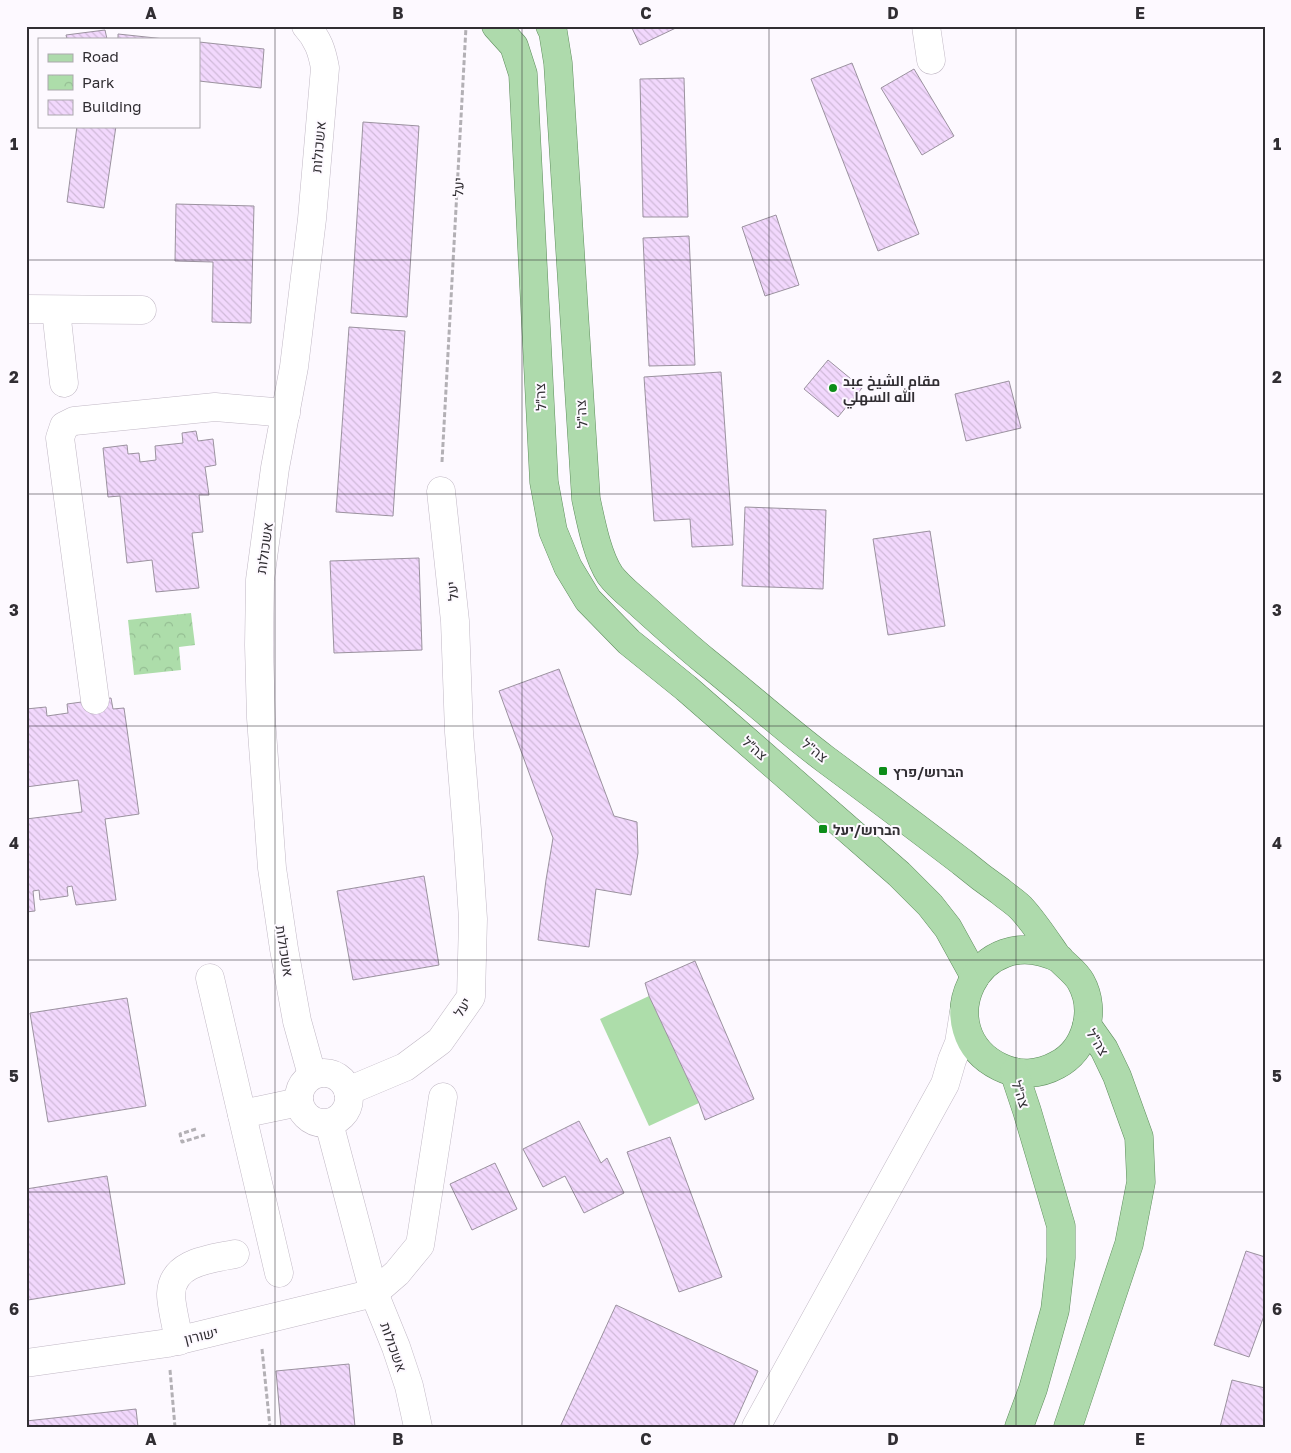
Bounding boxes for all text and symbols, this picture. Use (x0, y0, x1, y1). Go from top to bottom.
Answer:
text: A (145, 3, 157, 23)
text: B (392, 3, 404, 23)
text: C (640, 3, 652, 23)
text: D (887, 3, 899, 23)
text: E (1135, 3, 1145, 23)
legend (38, 38, 200, 128)
text: Road (82, 47, 119, 65)
text: Park (82, 73, 115, 91)
text: Building (82, 97, 142, 115)
street label: אשכולות (307, 120, 329, 174)
text: 1 (10, 134, 18, 154)
text: 1 (1273, 134, 1281, 154)
street label: יעל (449, 177, 467, 197)
text: 2 (9, 367, 19, 387)
text: 2 (1272, 367, 1282, 387)
place label: مقام الشيخ عبد الله السهلي (843, 372, 940, 409)
street label: צה״ל (531, 382, 549, 411)
marker: مقام الشيخ عبد الله السهلي (827, 382, 839, 394)
street label: צה"ל (572, 399, 590, 429)
street label: אשכולות (252, 521, 276, 575)
street label: יעל (443, 580, 461, 602)
text: 3 (9, 600, 19, 620)
text: 3 (1272, 600, 1282, 620)
street label: צה״ל (739, 733, 771, 764)
street label: צה"ל (799, 735, 832, 766)
place label: הברוש/פרץ (893, 763, 964, 780)
marker: הברוש/פרץ (877, 765, 889, 777)
place label: הברוש/יעל (833, 821, 901, 838)
marker: הברוש/יעל (817, 823, 829, 835)
text: 4 (9, 833, 19, 853)
text: 4 (1272, 833, 1282, 853)
street label: אשכולות (273, 924, 297, 978)
street label: יעל (450, 994, 474, 1020)
street label: צה"ל (1083, 1025, 1113, 1059)
text: 5 (9, 1066, 19, 1086)
text: 5 (1272, 1066, 1282, 1086)
street label: צה״ל (1008, 1078, 1034, 1110)
text: 6 (9, 1299, 19, 1319)
text: 6 (1272, 1299, 1282, 1319)
street label: אשכולות (377, 1320, 411, 1374)
street label: ישורון (182, 1323, 220, 1347)
text: A (145, 1429, 157, 1449)
text: B (392, 1429, 404, 1449)
text: C (640, 1429, 652, 1449)
text: D (887, 1429, 899, 1449)
text: E (1135, 1429, 1145, 1449)

